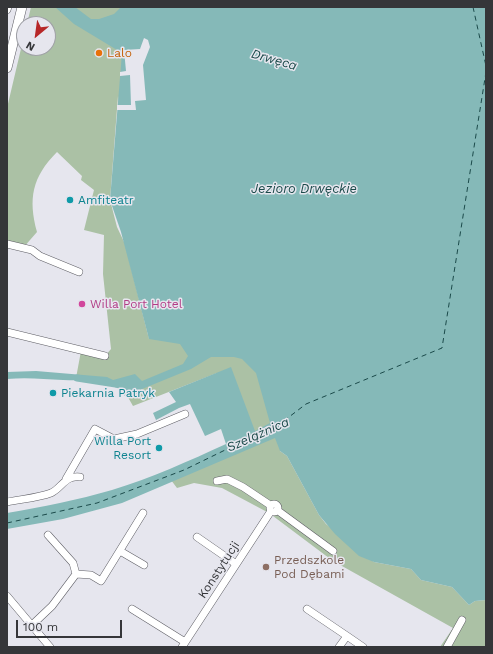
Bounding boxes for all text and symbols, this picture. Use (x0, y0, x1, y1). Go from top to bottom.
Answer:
north arrow (16, 16, 56, 56)
text: N (24, 38, 37, 54)
place label: Lalo (107, 46, 132, 60)
water label: Drwęca (249, 46, 299, 74)
marker: Lalo (94, 48, 104, 58)
water label: Jezioro Drwęckie (251, 181, 357, 197)
place label: Amfiteatr (78, 193, 134, 207)
marker: Amfiteatr (65, 195, 75, 205)
place label: Willa Port Hotel (90, 297, 182, 311)
marker: Willa Port Hotel (77, 299, 87, 309)
place label: Piekarnia Patryk (61, 386, 155, 400)
marker: Piekarnia Patryk (48, 388, 58, 398)
water label: Szelążnica (224, 414, 292, 456)
place label: Willa Port Resort (94, 434, 151, 462)
marker: Willa Port Resort (154, 443, 164, 453)
street label: Konstytucji (195, 539, 243, 601)
place label: Przedszkole Pod Dębami (274, 553, 345, 581)
marker: Przedszkole Pod Dębami (261, 562, 271, 572)
scale bar (18, 612, 124, 638)
text: 100 m (23, 620, 58, 634)

